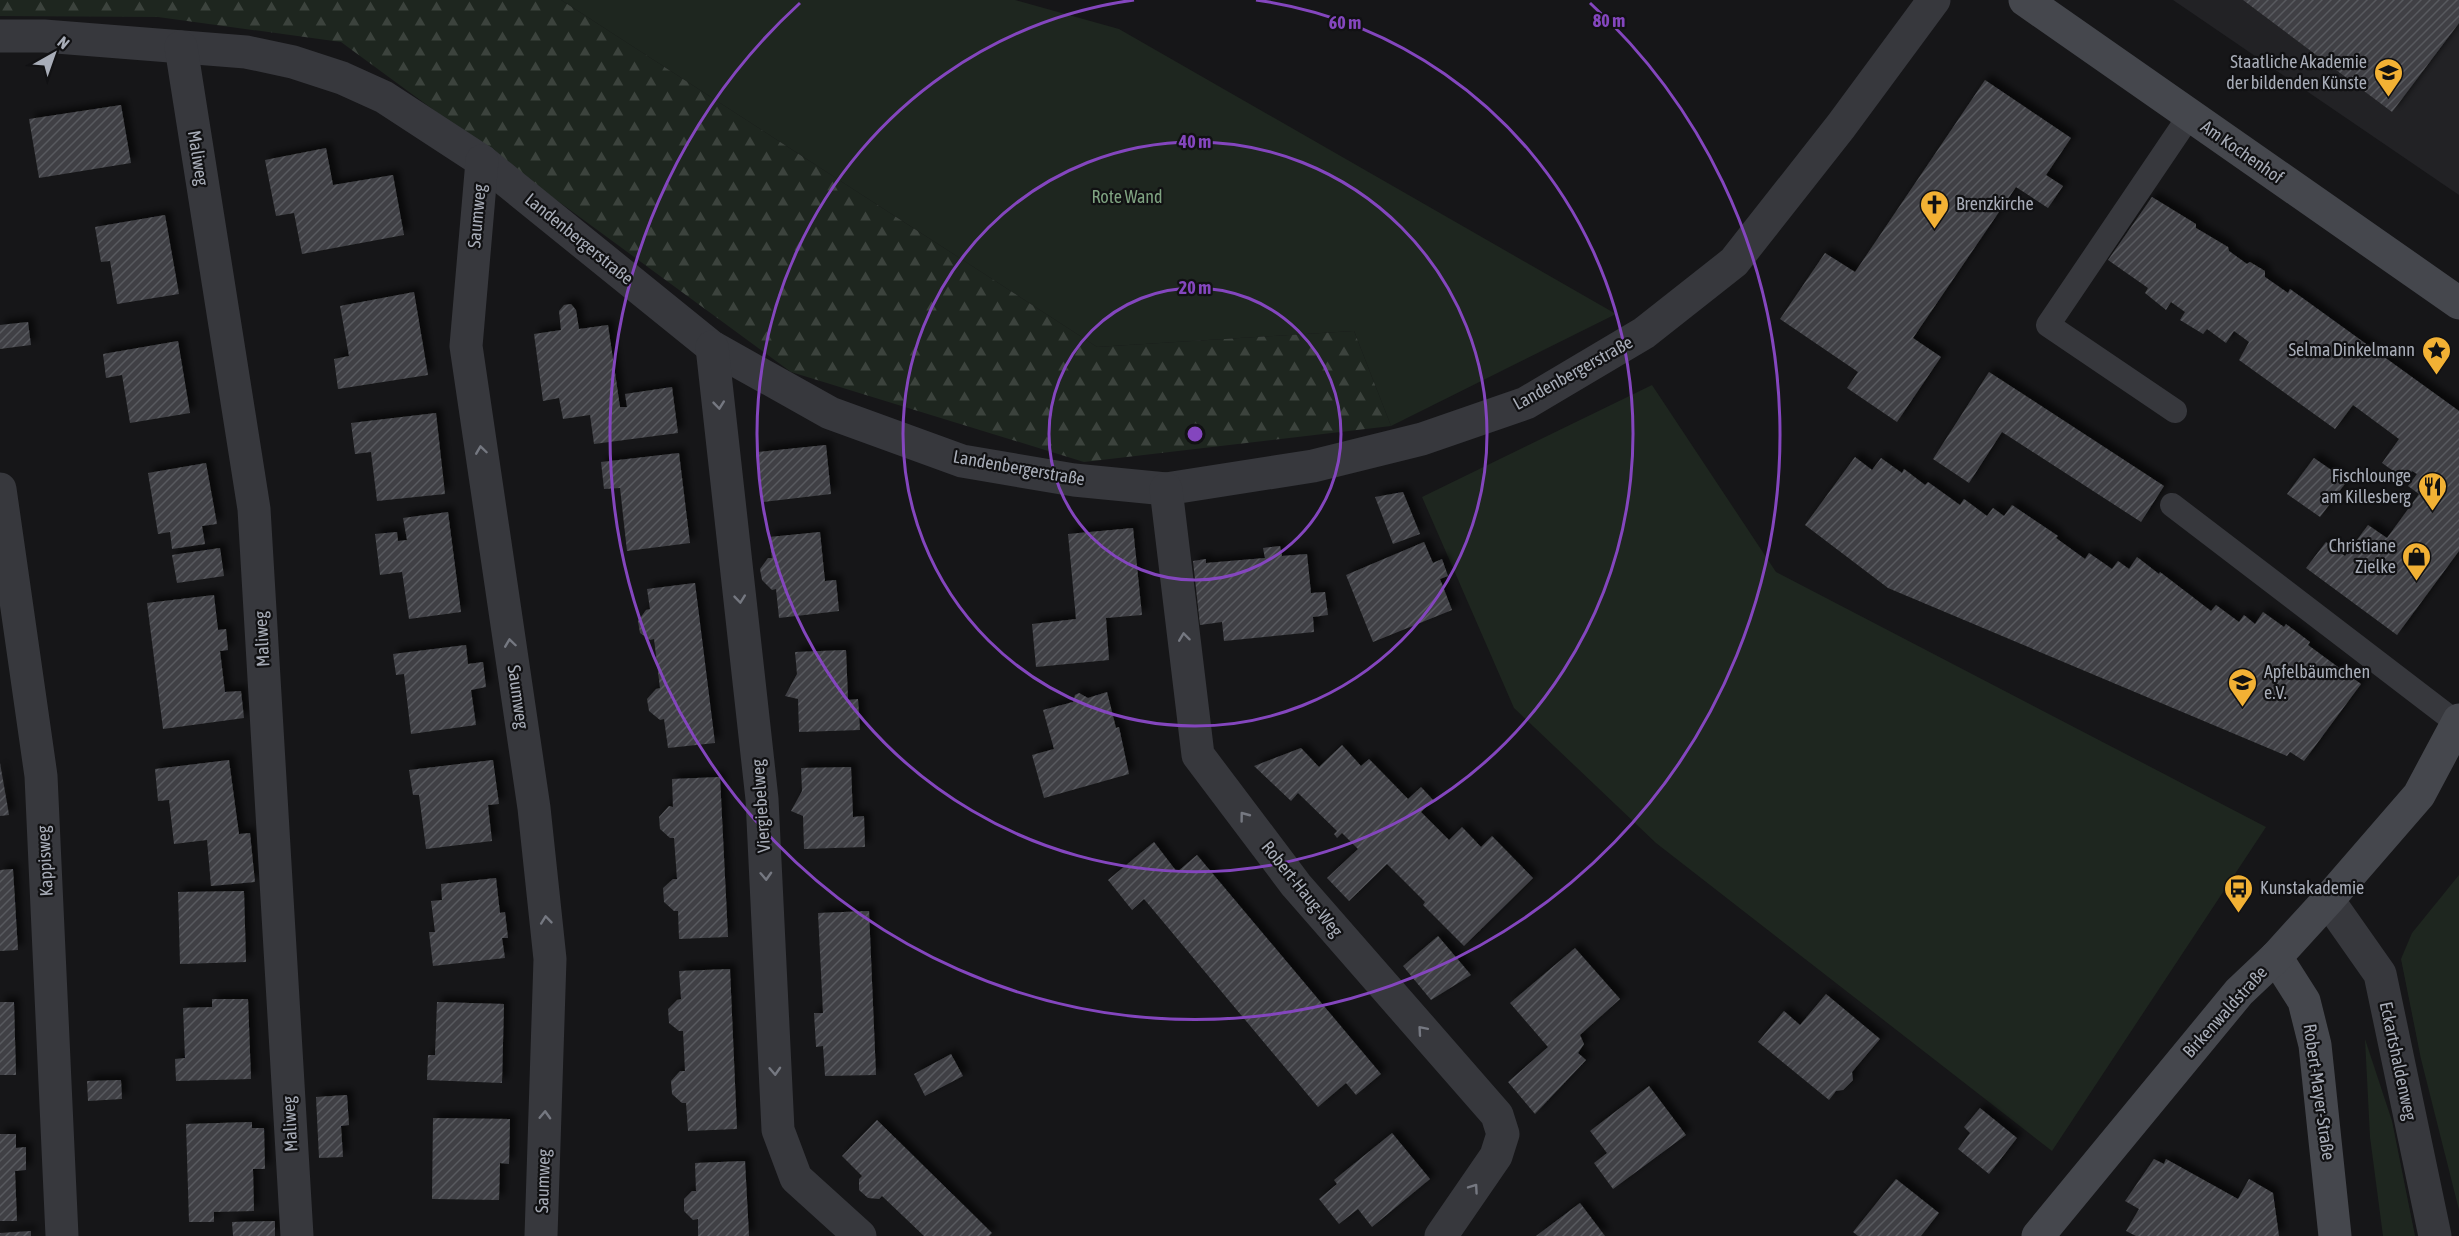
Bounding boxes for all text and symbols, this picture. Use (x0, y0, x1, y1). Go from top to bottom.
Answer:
text: 80 m (1593, 10, 1625, 31)
text: 60 m (1329, 12, 1361, 33)
north arrow (24, 24, 84, 84)
text: N (54, 33, 73, 52)
place label: Staatliche Akademie der bildenden Künste (2226, 51, 2367, 93)
school or university icon: Staatliche Akademie der bildenden Künste (2372, 56, 2404, 98)
street label: Am Kochenhof (2197, 116, 2287, 188)
street label: Maliweg (184, 129, 213, 187)
text: 40 m (1178, 131, 1211, 152)
street label: Saumweg (463, 183, 490, 249)
park label: Rote Wand (1091, 186, 1163, 207)
street label: Landenbergerstraße (521, 188, 638, 289)
church icon: Brenzkirche (1919, 188, 1951, 230)
place label: Brenzkirche (1956, 193, 2034, 214)
text: 20 m (1179, 277, 1211, 298)
street label: Landenbergerstraße (1509, 331, 1636, 414)
place icon: Selma Dinkelmann (2420, 334, 2452, 376)
place label: Selma Dinkelmann (2288, 339, 2415, 360)
one-way arrow (712, 400, 725, 409)
centre of rings (1185, 424, 1205, 444)
one-way arrow (476, 446, 488, 455)
street label: Landenbergerstraße (952, 446, 1087, 489)
place label: Fischlounge am Killesberg (2321, 465, 2411, 507)
restaurant icon: Fischlounge am Killesberg (2416, 470, 2448, 512)
place label: Christiane Zielke (2329, 535, 2396, 577)
shop icon: Christiane Zielke (2401, 540, 2433, 582)
one-way arrow (733, 594, 746, 603)
street label: Maliweg (250, 610, 273, 667)
one-way arrow (1178, 632, 1191, 642)
one-way arrow (504, 639, 516, 648)
place label: Apfelbäumchen e.V. (2264, 661, 2370, 703)
street label: Saumweg (504, 664, 533, 730)
school or university icon: Apfelbäumchen e.V. (2227, 666, 2259, 708)
street label: Viergiebelweg (747, 758, 774, 854)
one-way arrow (1240, 812, 1251, 823)
street label: Kappisweg (32, 825, 57, 897)
street label: Robert-Haug-Weg (1257, 837, 1348, 941)
one-way arrow (759, 872, 772, 881)
bus stop icon: Kunstakademie (2223, 872, 2255, 914)
place label: Kunstakademie (2260, 877, 2364, 898)
one-way arrow (540, 915, 553, 924)
street label: Birkenwaldstraße (2178, 962, 2271, 1062)
street label: Eckartshaldenweg (2376, 1000, 2421, 1122)
street label: Robert-Mayer-Straße (2300, 1022, 2339, 1161)
one-way arrow (1419, 1026, 1430, 1037)
one-way arrow (769, 1067, 782, 1076)
street label: Maliweg (278, 1095, 301, 1152)
one-way arrow (539, 1110, 552, 1119)
street label: Saumweg (531, 1148, 554, 1213)
one-way arrow (1467, 1184, 1478, 1195)

